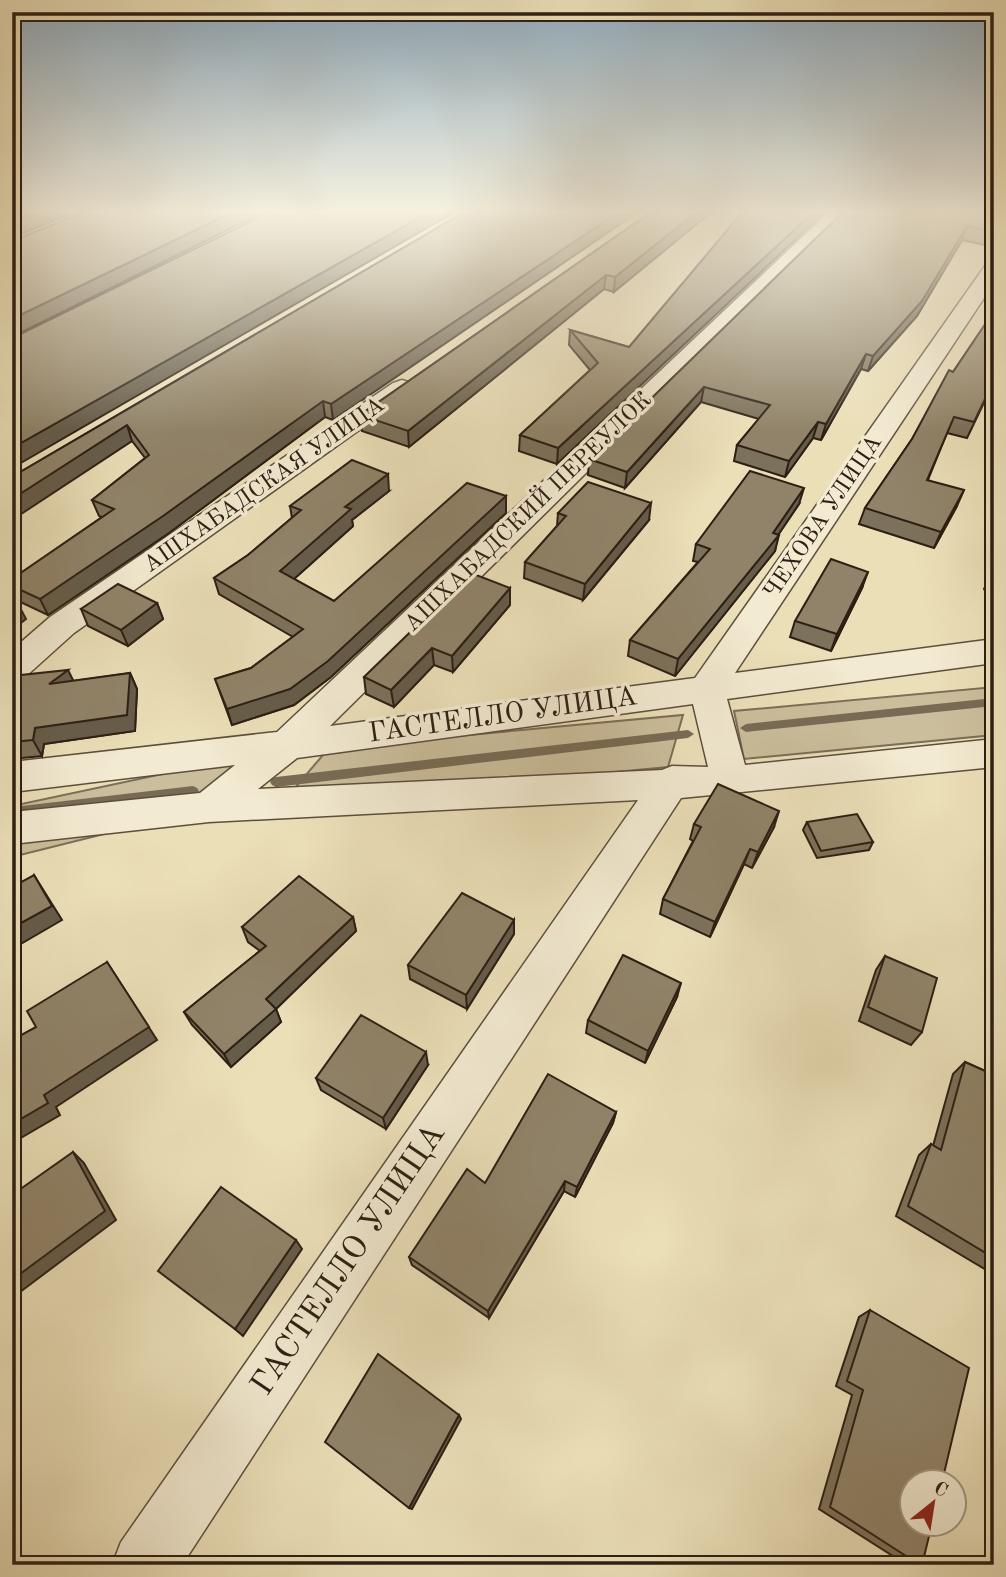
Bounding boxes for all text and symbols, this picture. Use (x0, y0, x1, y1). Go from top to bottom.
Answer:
street label: АШХАБАДСКИЙ ПЕРЕУЛОК (397, 384, 656, 636)
street label: АШХАБАДСКАЯ УЛИЦА (140, 393, 389, 577)
street label: ЧЕХОВА УЛИЦА (760, 431, 886, 603)
street label: ГАСТЕЛЛО УЛИЦА (367, 683, 639, 749)
street label: ГАСТЕЛЛО УЛИЦА (246, 1118, 452, 1402)
north arrow (898, 1468, 968, 1538)
text: С (930, 1479, 950, 1502)

